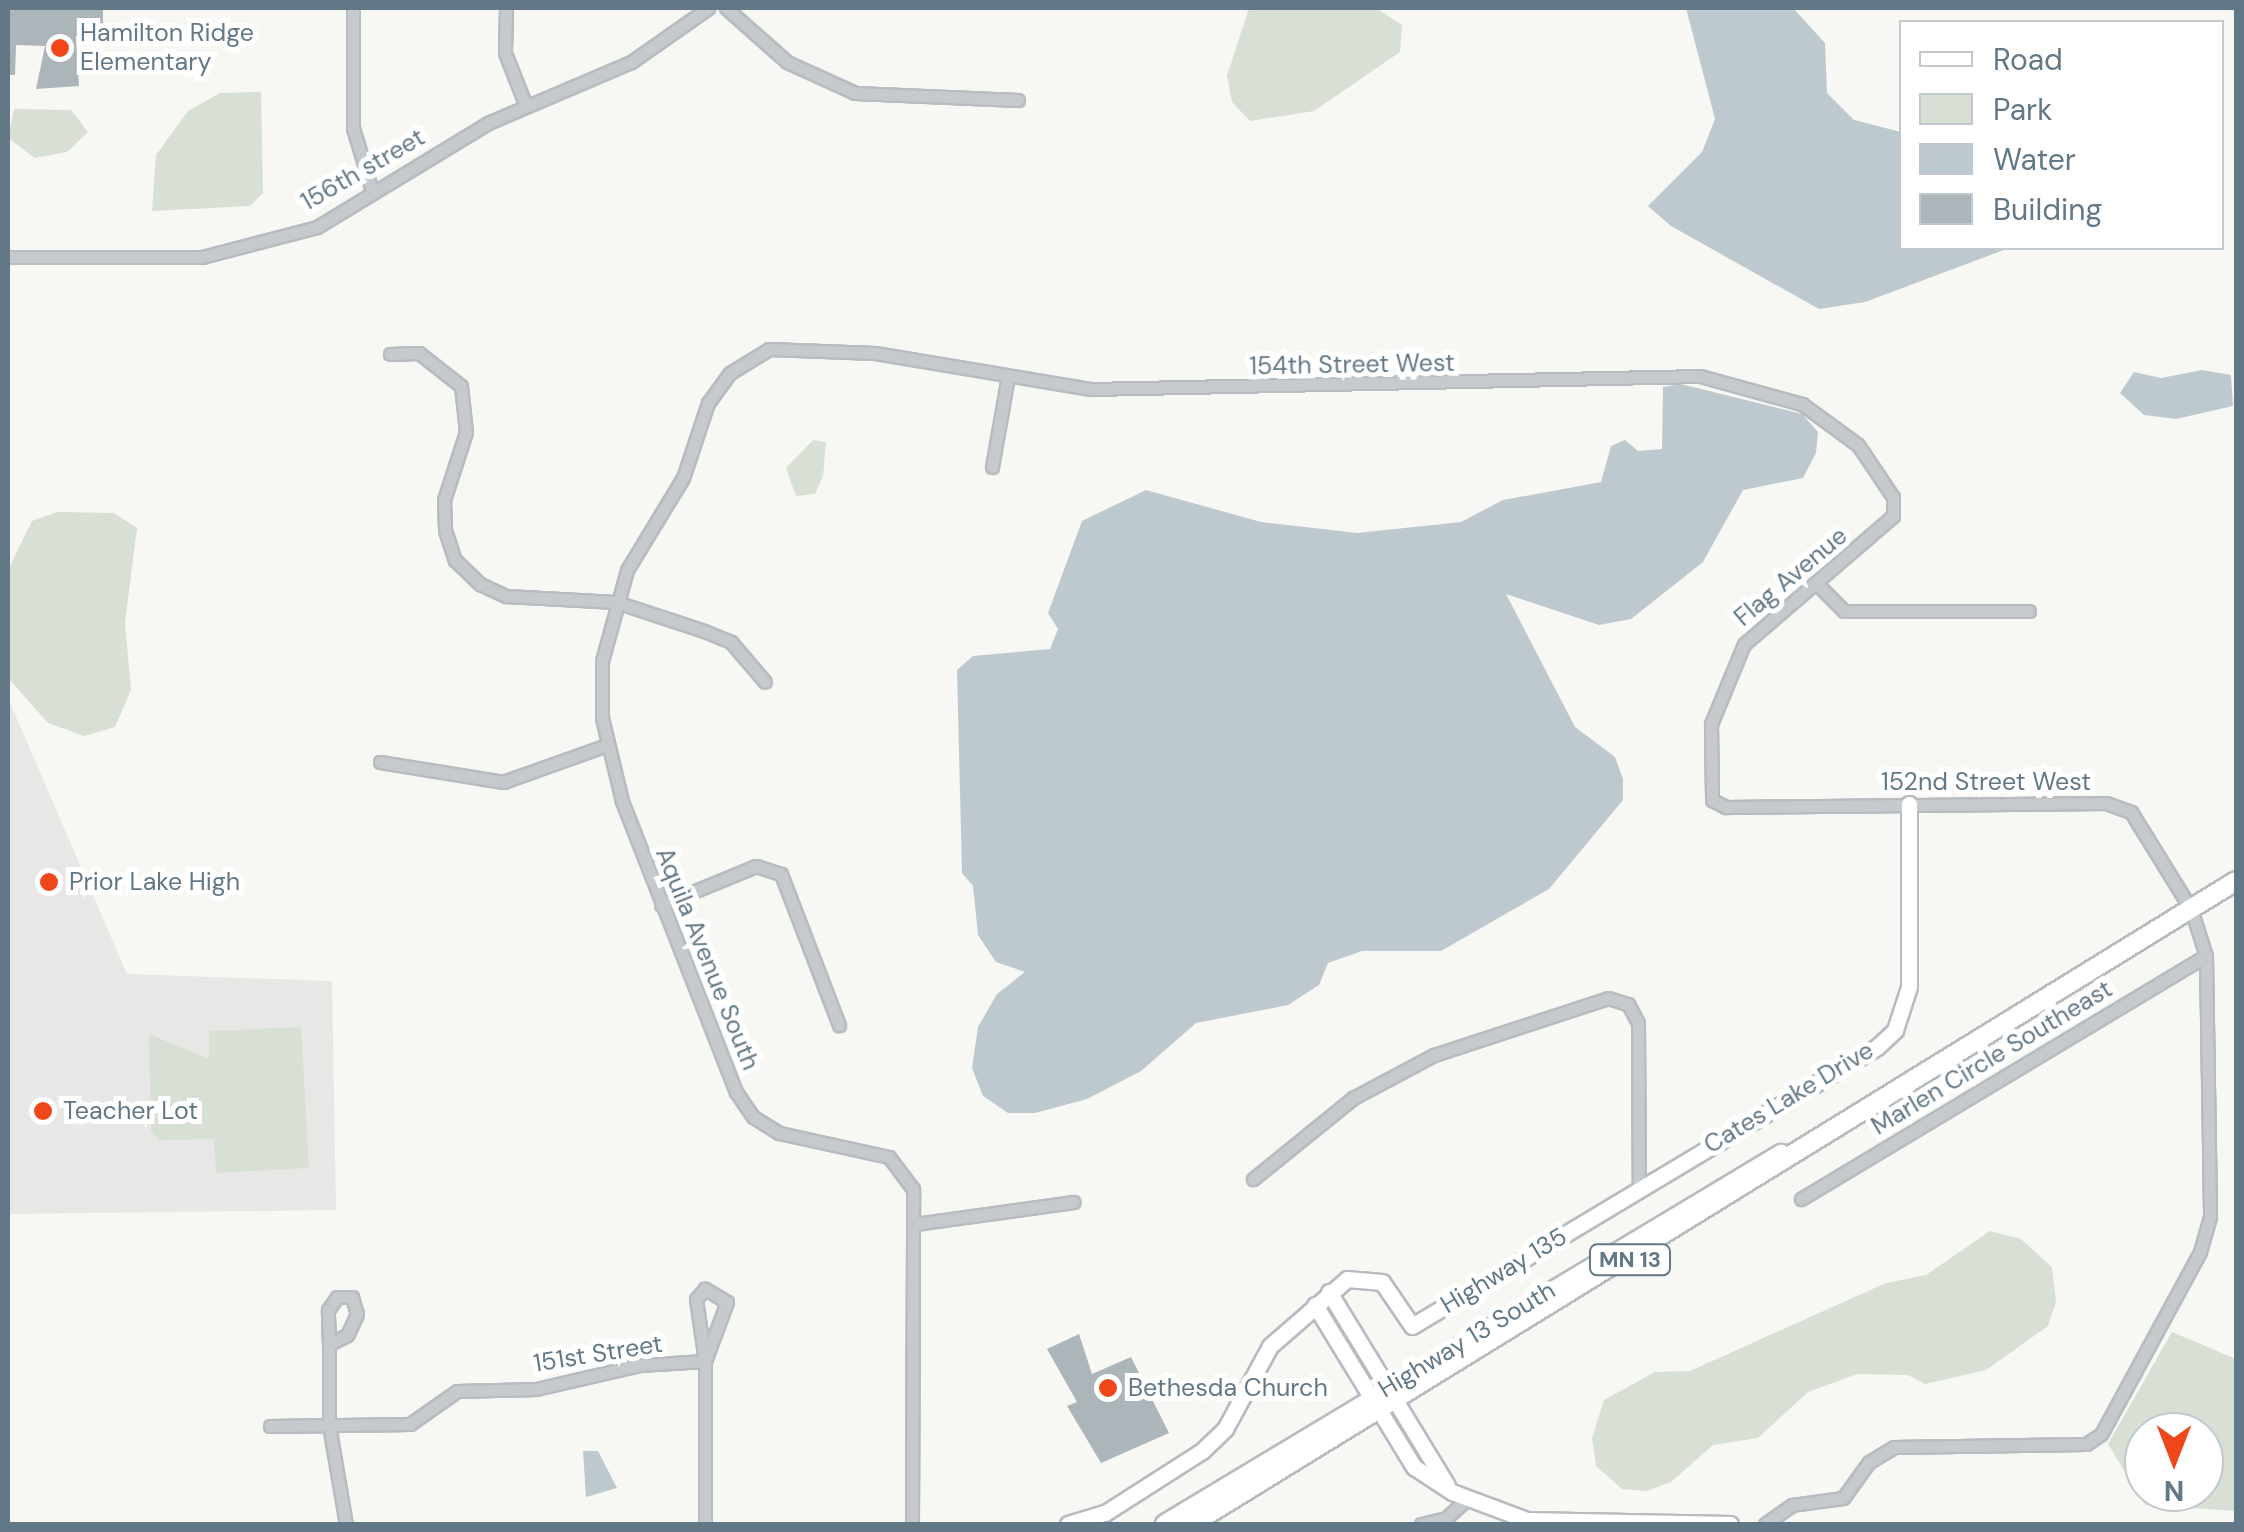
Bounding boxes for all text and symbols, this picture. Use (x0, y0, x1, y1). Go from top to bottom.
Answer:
place label: Hamilton Ridge Elementary (80, 19, 254, 78)
legend (1899, 20, 2224, 250)
marker: Hamilton Ridge Elementary (49, 37, 71, 59)
text: Road (1993, 40, 2063, 79)
text: Park (1993, 90, 2052, 129)
street label: 156th street (296, 123, 430, 217)
text: Water (1993, 140, 2076, 179)
text: Building (1993, 190, 2102, 229)
street label: 154th Street West (1249, 348, 1455, 382)
street label: Flag Avenue (1728, 521, 1854, 633)
street label: 152nd Street West (1881, 767, 2091, 797)
street label: Aquila Avenue South (649, 843, 765, 1075)
place label: Prior Lake High (69, 867, 240, 897)
marker: Prior Lake High (38, 871, 60, 893)
street label: Marlen Circle Southeast (1866, 974, 2118, 1142)
street label: Cates Lake Drive (1699, 1036, 1879, 1160)
place label: Teacher Lot (63, 1096, 198, 1126)
marker: Teacher Lot (32, 1100, 54, 1122)
street label: Highway 135 (1436, 1222, 1572, 1320)
road number: MN 13 (1588, 1243, 1672, 1277)
street label: Highway 13 South (1373, 1275, 1561, 1405)
street label: 151st Street (531, 1329, 665, 1379)
place label: Bethesda Church (1128, 1373, 1328, 1403)
marker: Bethesda Church (1097, 1377, 1119, 1399)
north arrow (2124, 1412, 2224, 1512)
text: N (2164, 1472, 2184, 1509)

